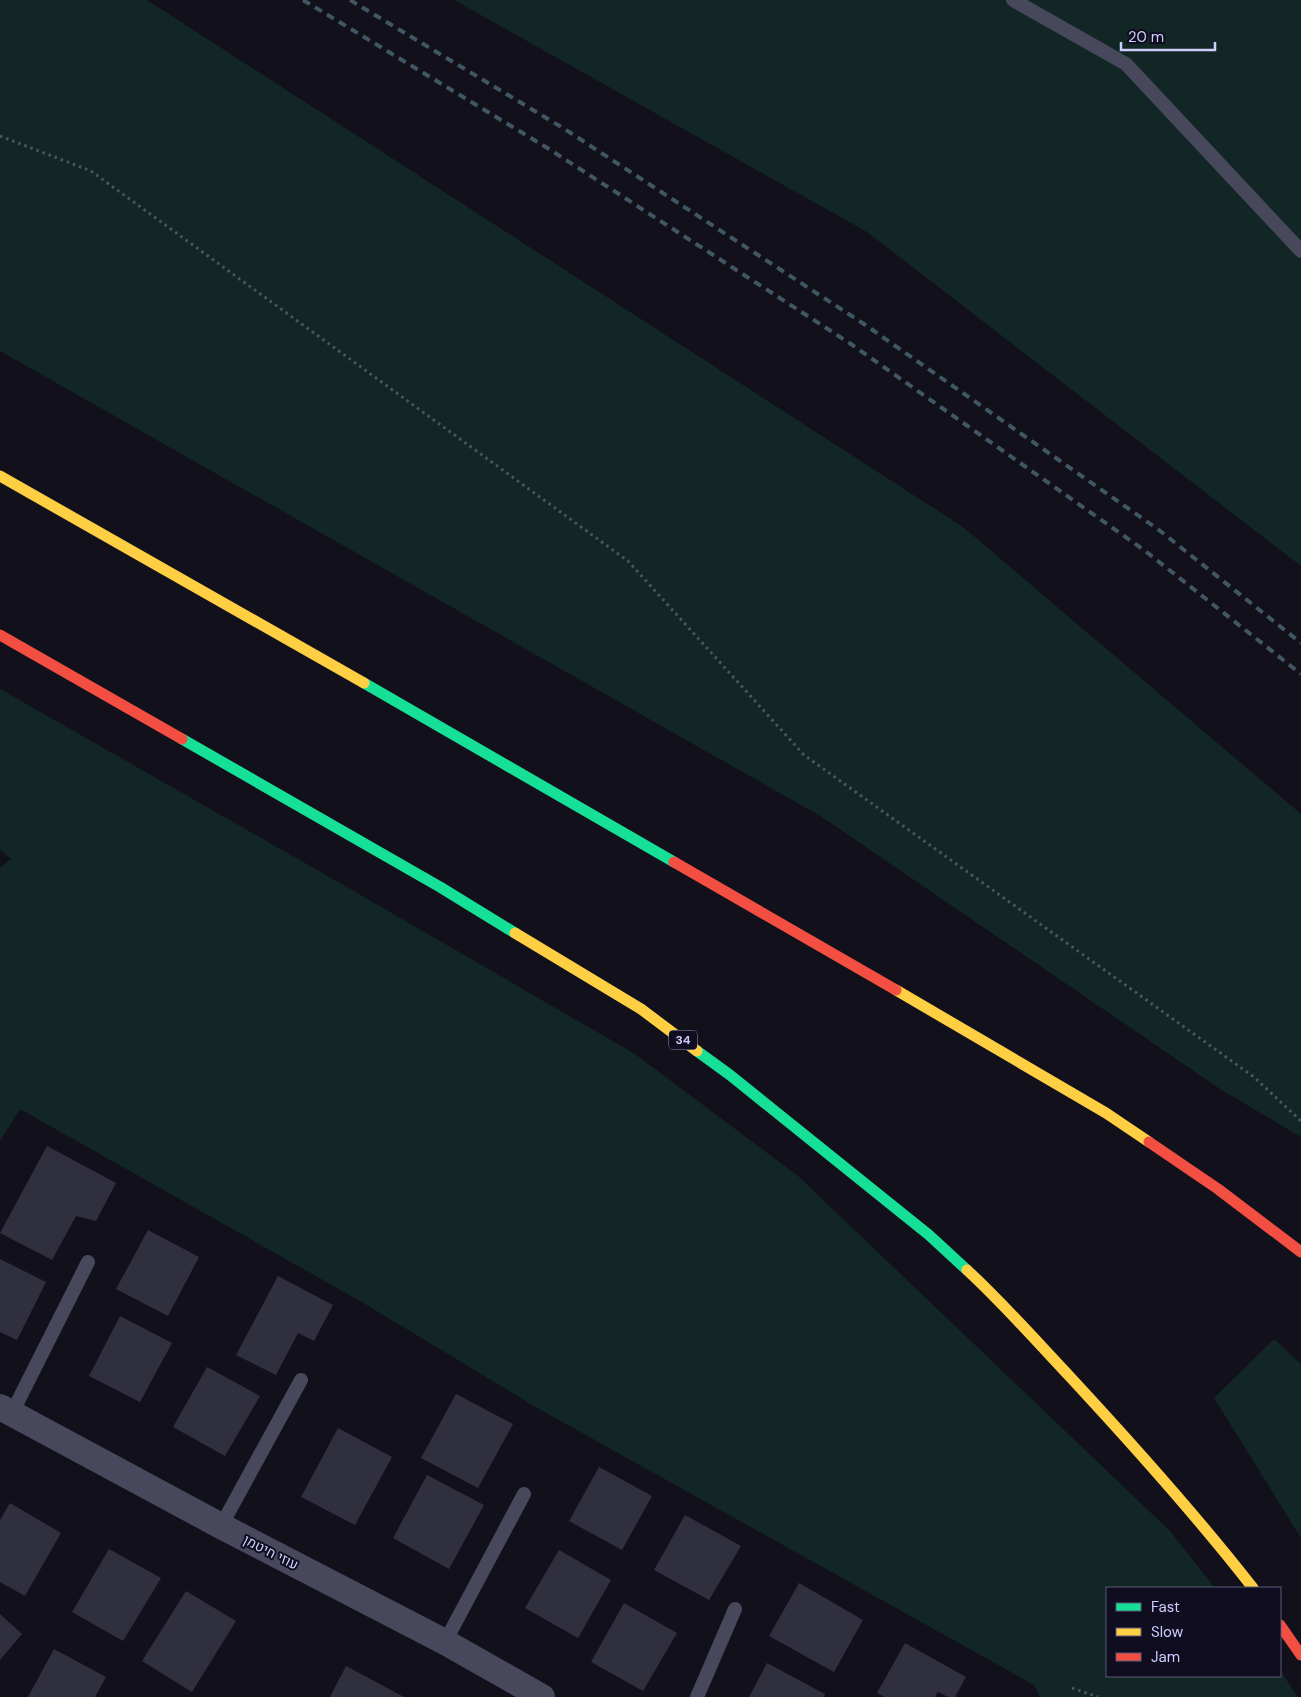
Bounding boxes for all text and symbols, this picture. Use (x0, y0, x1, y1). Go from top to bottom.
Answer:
scale bar (1121, 20, 1215, 52)
text: 20 m (1128, 27, 1164, 47)
road number: 34 (669, 1030, 697, 1050)
street label: עוזי חיטמן (240, 1530, 302, 1574)
legend (1106, 1587, 1281, 1677)
text: Fast (1151, 1597, 1180, 1617)
text: Slow (1151, 1622, 1184, 1642)
text: Jam (1151, 1647, 1180, 1667)

